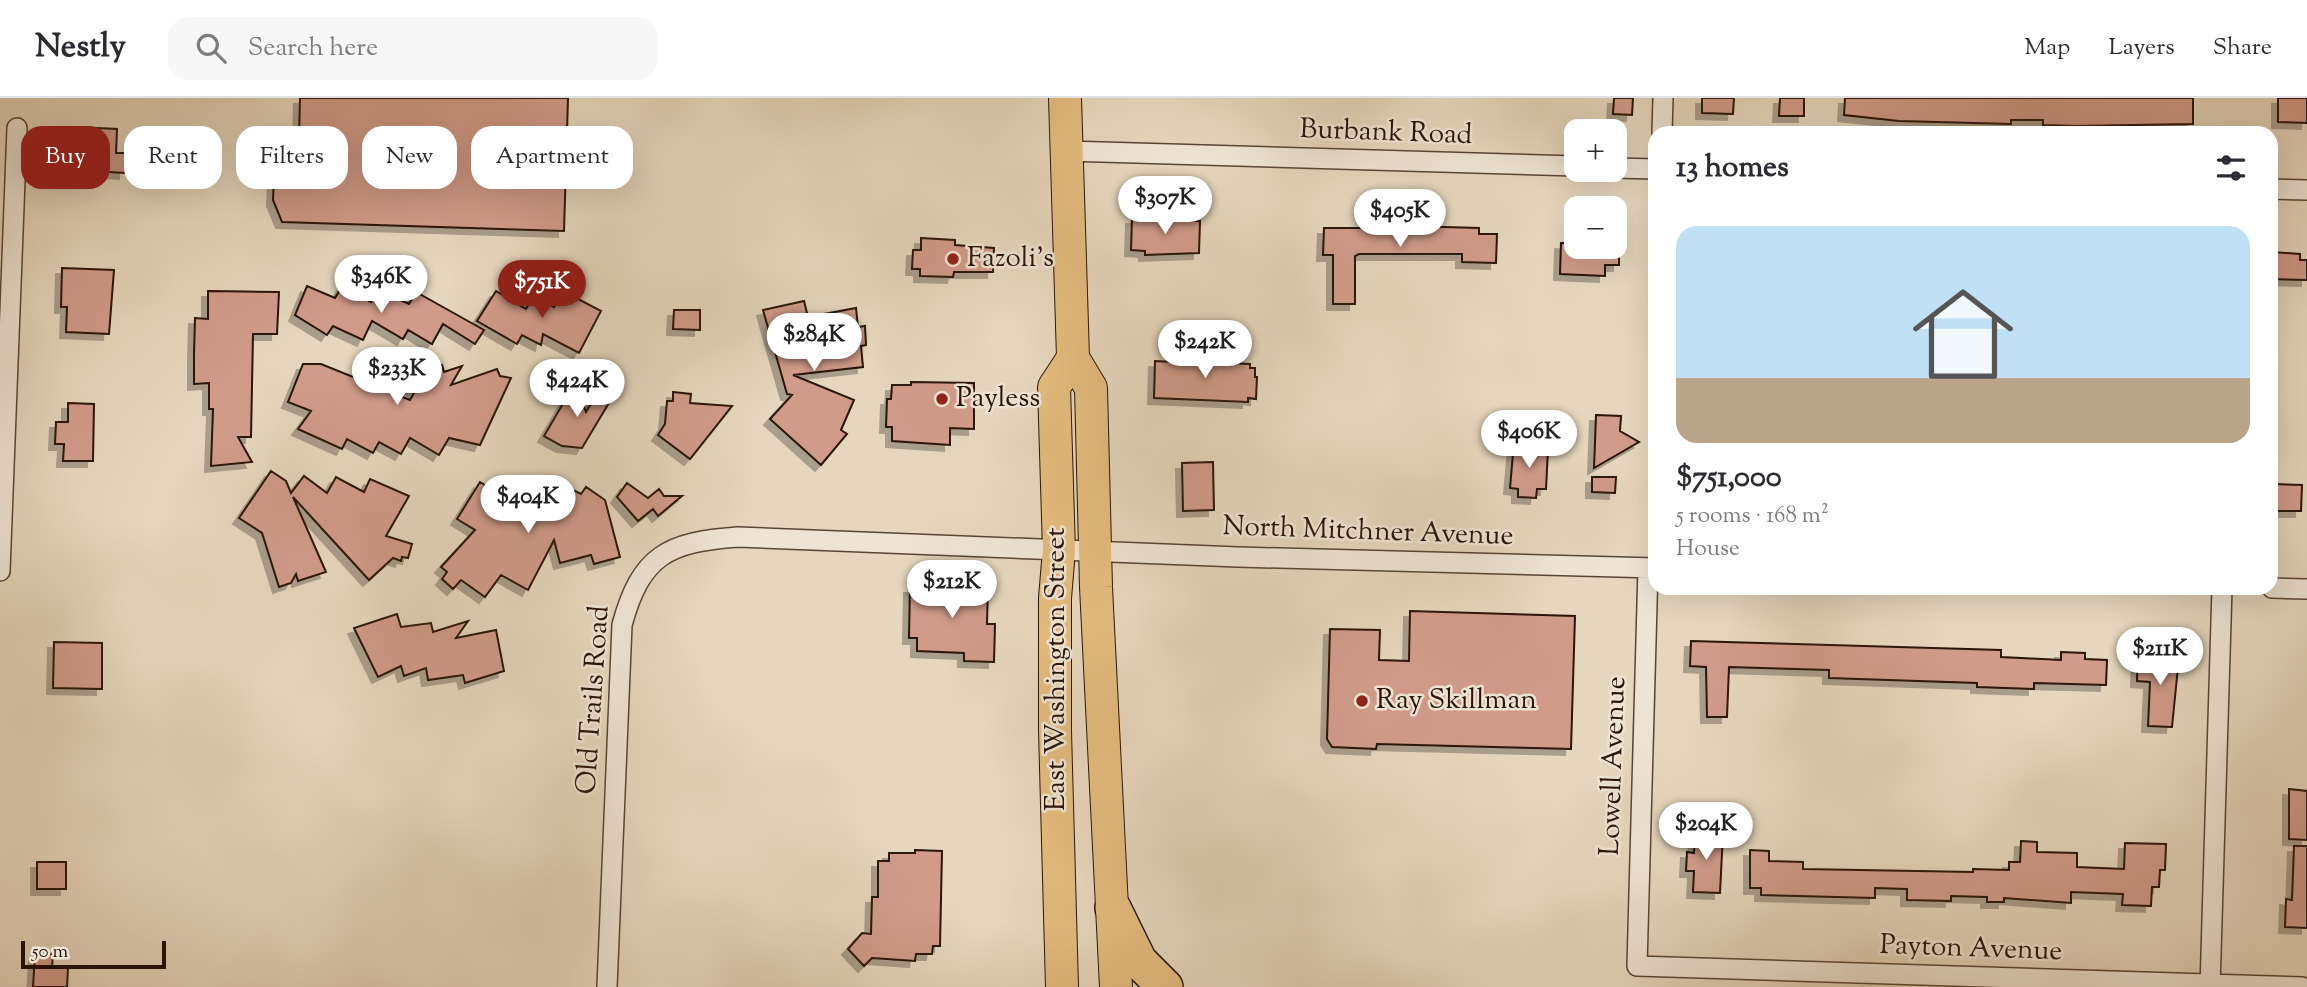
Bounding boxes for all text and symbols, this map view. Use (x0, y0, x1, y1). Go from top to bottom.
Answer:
search box (168, 17, 658, 80)
text: Nestly (35, 24, 126, 72)
icon: search (192, 29, 230, 67)
text: Search here (248, 30, 378, 67)
text: Map (2024, 31, 2070, 65)
text: Layers (2108, 31, 2175, 65)
text: Share (2213, 31, 2272, 65)
street label: Burbank Road (1299, 110, 1473, 156)
map controls (1564, 119, 1627, 259)
button: + (1564, 119, 1627, 182)
chip: Buy (21, 126, 110, 189)
chip: Rent (124, 126, 222, 189)
chip: Filters (236, 126, 348, 189)
chip: New (362, 126, 457, 189)
chip: Apartment (471, 126, 633, 189)
text: 13 homes (1676, 147, 1789, 190)
icon: filters (2212, 149, 2250, 187)
pin: $307K (1116, 176, 1214, 236)
text: $307K (1134, 182, 1196, 215)
pin: $405K (1351, 190, 1449, 249)
text: $405K (1370, 195, 1430, 228)
button: − (1564, 196, 1627, 259)
place label: Fazoli's (967, 239, 1054, 279)
marker: Fazoli's (945, 251, 961, 267)
pin: $346K (332, 256, 430, 315)
pin: $751K (493, 260, 591, 320)
text: $346K (350, 261, 412, 294)
text: $751K (514, 266, 570, 299)
icon: home (1900, 271, 2026, 397)
pin: $284K (765, 314, 863, 373)
text: $284K (783, 319, 845, 352)
pin: $242K (1156, 320, 1254, 380)
text: $242K (1174, 326, 1236, 359)
pin: $233K (348, 348, 446, 407)
text: $233K (368, 353, 426, 386)
pin: $424K (528, 360, 626, 419)
text: $424K (546, 365, 608, 398)
place label: Payless (956, 379, 1040, 419)
marker: Payless (934, 391, 950, 407)
pin: $406K (1480, 410, 1578, 470)
text: $406K (1497, 416, 1561, 449)
text: $751,000 (1676, 457, 1782, 500)
pin: $404K (479, 476, 577, 535)
text: $404K (497, 481, 559, 514)
text: 5 rooms · 168 m² (1676, 500, 1829, 533)
street label: North Mitchner Avenue (1222, 507, 1514, 557)
street label: East Washington Street (1037, 527, 1077, 811)
text: House (1676, 533, 1740, 566)
pin: $212K (903, 560, 1001, 620)
text: $212K (923, 566, 981, 599)
street label: Old Trails Road (567, 604, 621, 796)
pin: $211K (2111, 628, 2209, 687)
text: $211K (2132, 633, 2188, 666)
street label: Lowell Avenue (1591, 676, 1637, 856)
place label: Ray Skillman (1376, 681, 1537, 721)
marker: Ray Skillman (1354, 693, 1370, 709)
pin: $204K (1657, 802, 1755, 862)
text: $204K (1675, 808, 1737, 841)
street label: Payton Avenue (1879, 926, 2063, 972)
scale bar (21, 938, 166, 970)
text: 50 m (32, 939, 68, 966)

